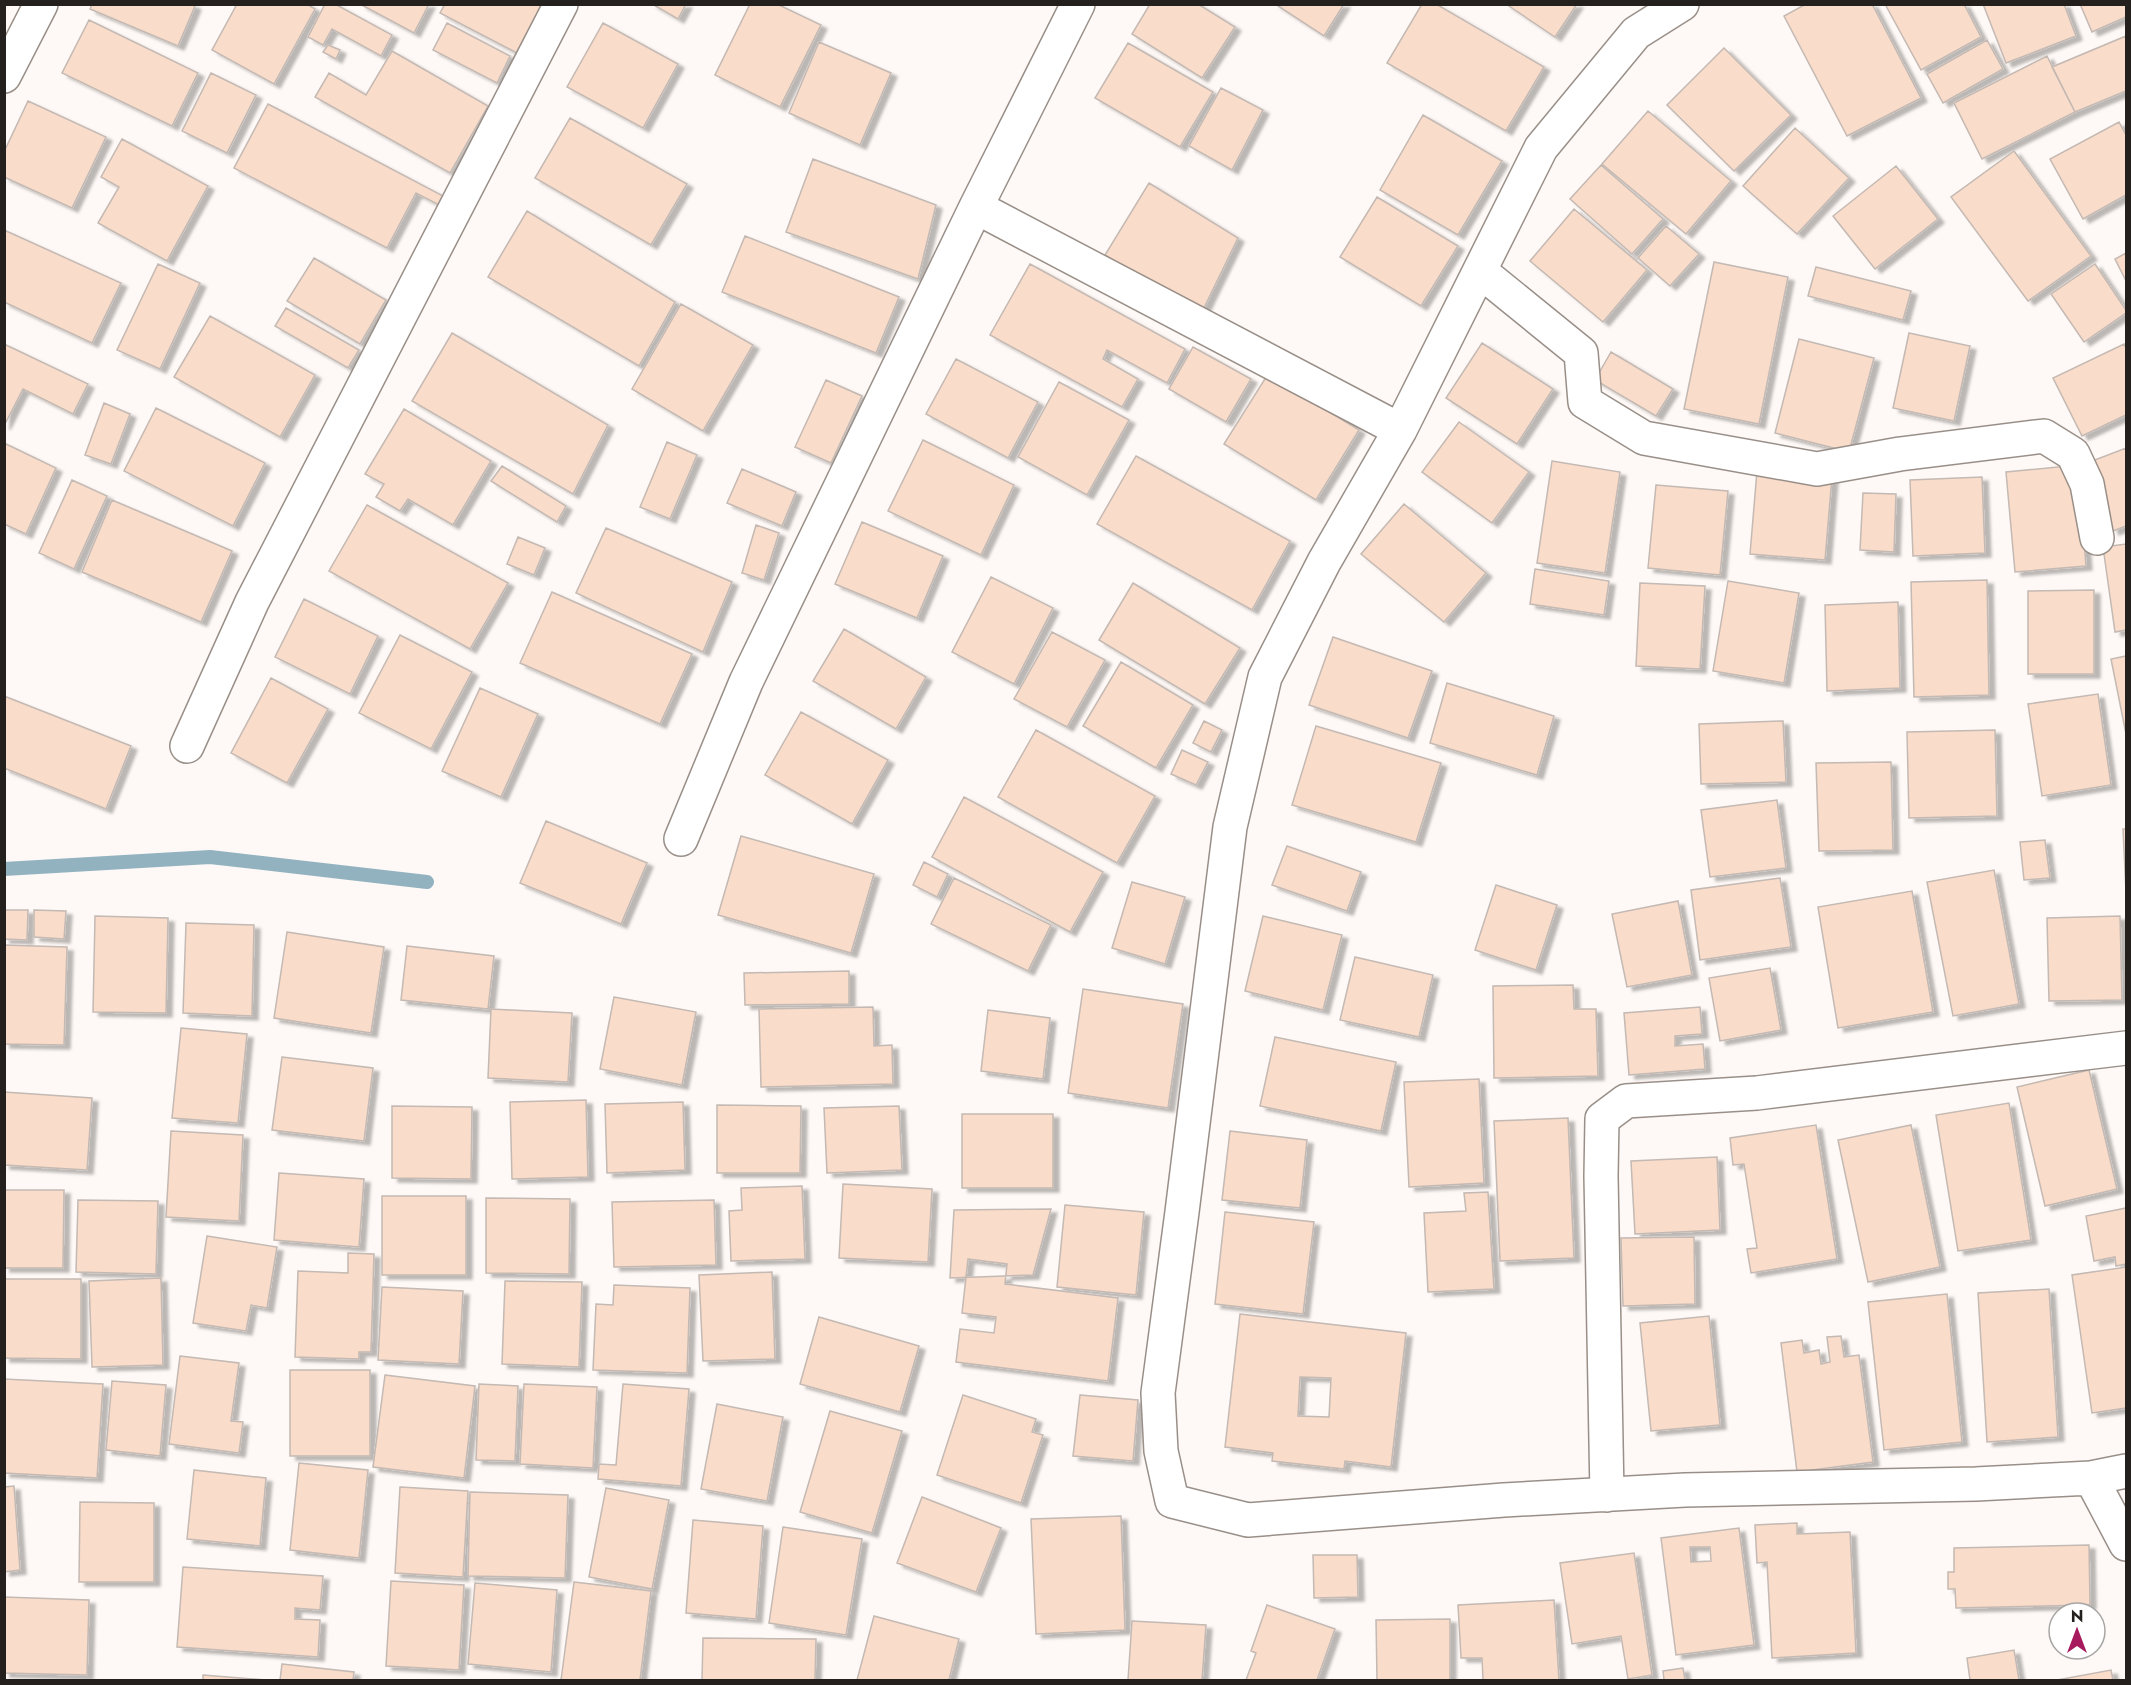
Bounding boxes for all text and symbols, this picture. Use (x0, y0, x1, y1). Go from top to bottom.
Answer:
north arrow (2047, 1601, 2107, 1661)
text: N (2071, 1605, 2083, 1628)

